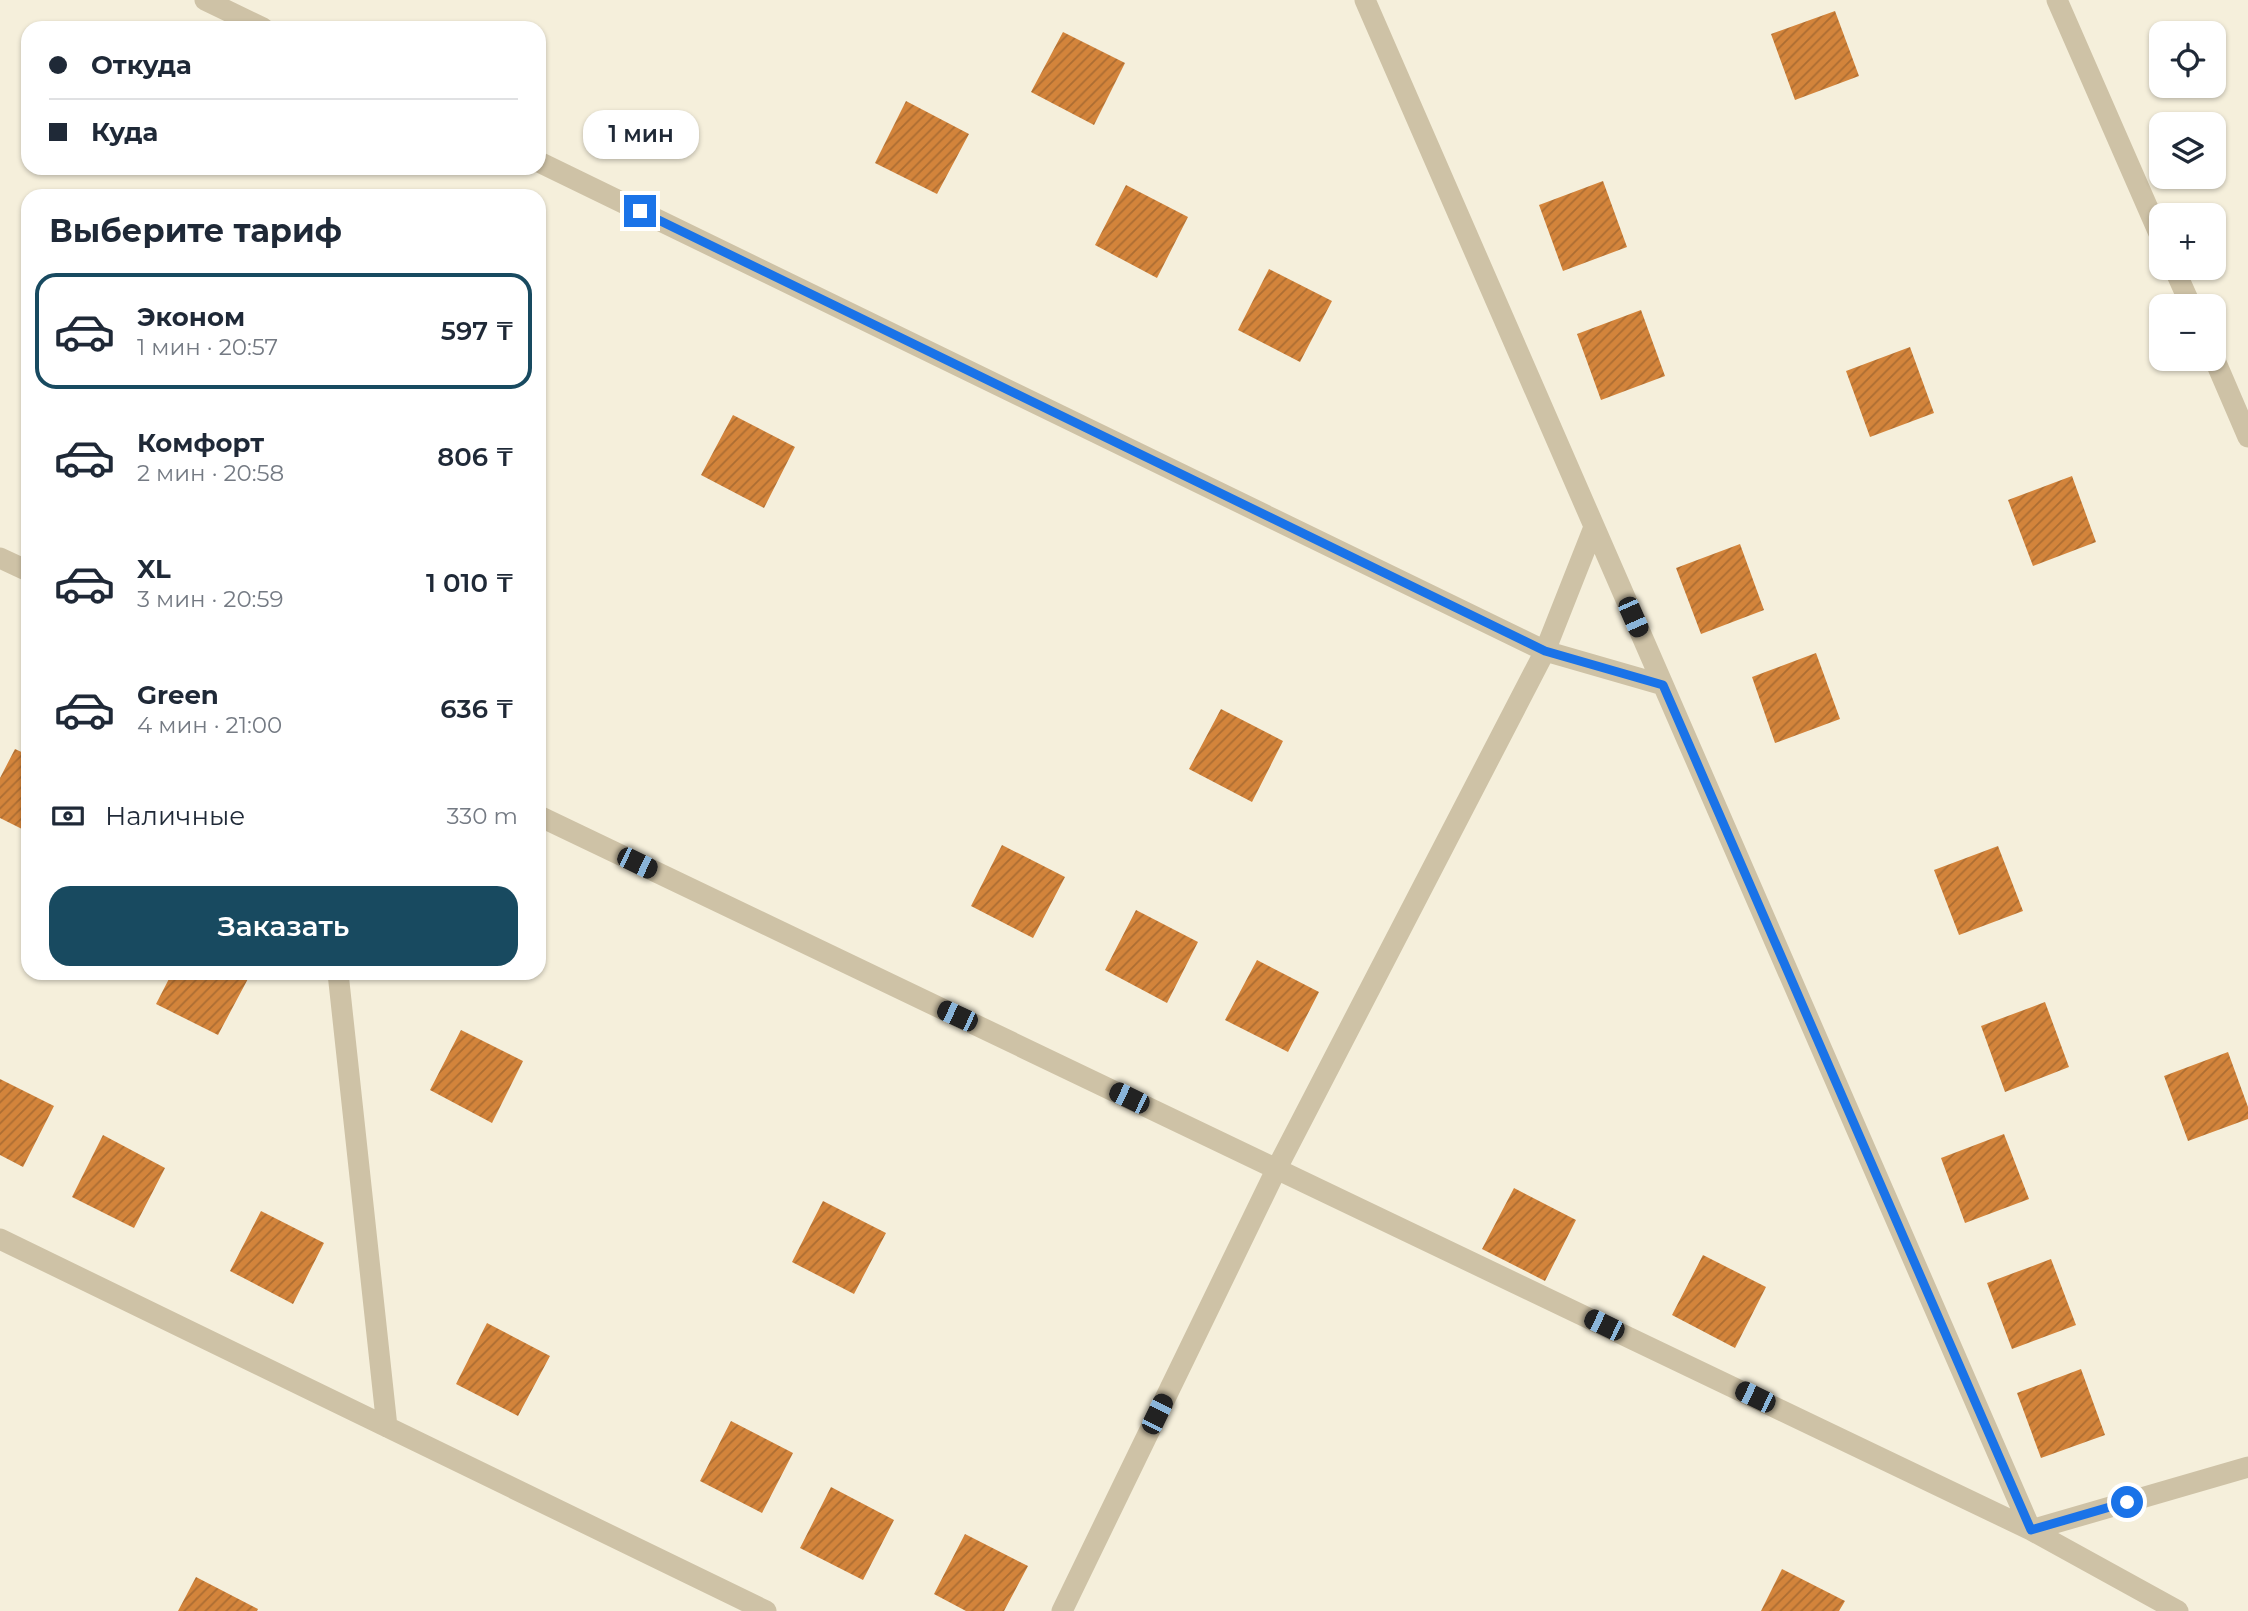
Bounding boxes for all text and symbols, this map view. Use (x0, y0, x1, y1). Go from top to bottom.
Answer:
map controls (2149, 21, 2226, 371)
button: locate (2149, 21, 2226, 98)
text: Откуда (91, 49, 192, 81)
callout: 1 мин (582, 110, 698, 158)
button: layers (2149, 112, 2226, 189)
text: Куда (91, 116, 158, 148)
text: 1 мин (608, 120, 674, 148)
route end (624, 195, 656, 227)
button: + (2149, 203, 2226, 280)
text: Выберите тариф (49, 211, 342, 250)
button: − (2149, 294, 2226, 371)
icon: car (53, 300, 116, 363)
text: Эконом (137, 301, 245, 333)
text: 597 ₸ (441, 315, 514, 347)
text: 1 мин · 20:57 (137, 333, 278, 361)
icon: car (53, 426, 116, 489)
text: Комфорт (137, 427, 264, 459)
text: 806 ₸ (437, 441, 514, 473)
text: 2 мин · 20:58 (137, 459, 284, 487)
icon: car (53, 552, 116, 615)
text: XL (137, 553, 171, 585)
text: 1 010 ₸ (426, 567, 514, 599)
text: 3 мин · 20:59 (137, 585, 284, 613)
car (1615, 594, 1652, 640)
icon: car (53, 678, 116, 741)
text: Green (137, 679, 219, 711)
text: 636 ₸ (440, 693, 514, 725)
text: 4 мин · 21:00 (137, 711, 282, 739)
icon: cash (49, 797, 87, 835)
text: Наличные (105, 800, 245, 832)
text: 330 m (447, 802, 518, 830)
car (614, 844, 661, 882)
button: Заказать (49, 886, 518, 966)
car (934, 998, 981, 1034)
car (1106, 1079, 1153, 1117)
car (1581, 1306, 1628, 1344)
car (1732, 1378, 1779, 1416)
car (1139, 1391, 1176, 1437)
route start (2111, 1486, 2143, 1518)

